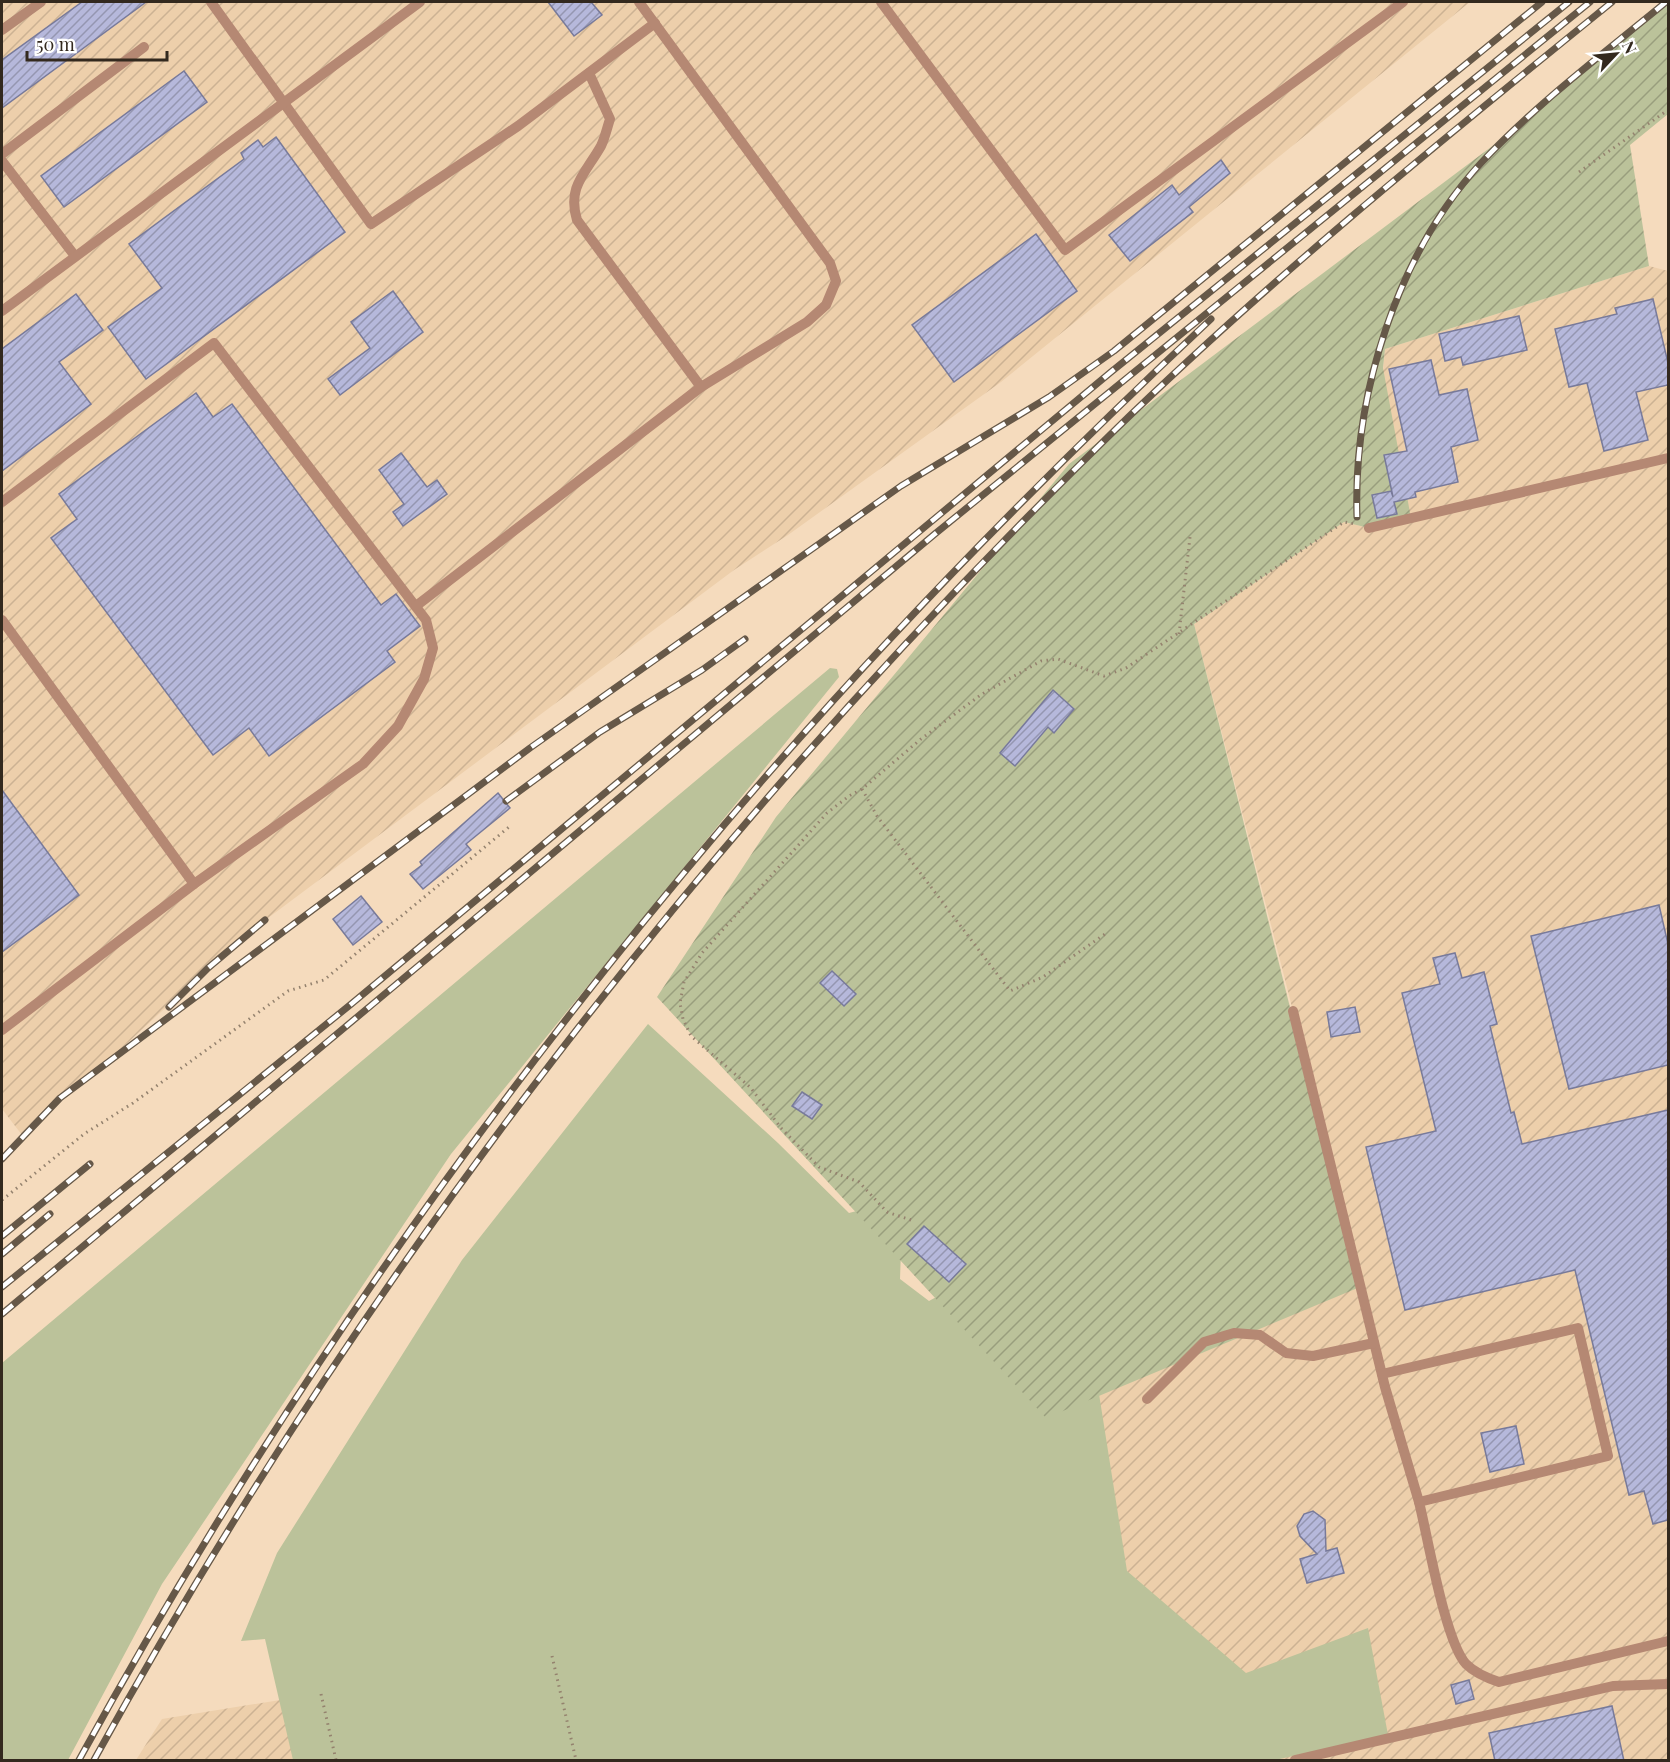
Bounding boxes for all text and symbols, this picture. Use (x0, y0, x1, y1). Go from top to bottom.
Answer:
scale bar (27, 24, 166, 62)
north arrow (1586, 24, 1646, 84)
text: 50 m (36, 32, 75, 56)
text: N (1618, 37, 1642, 57)

